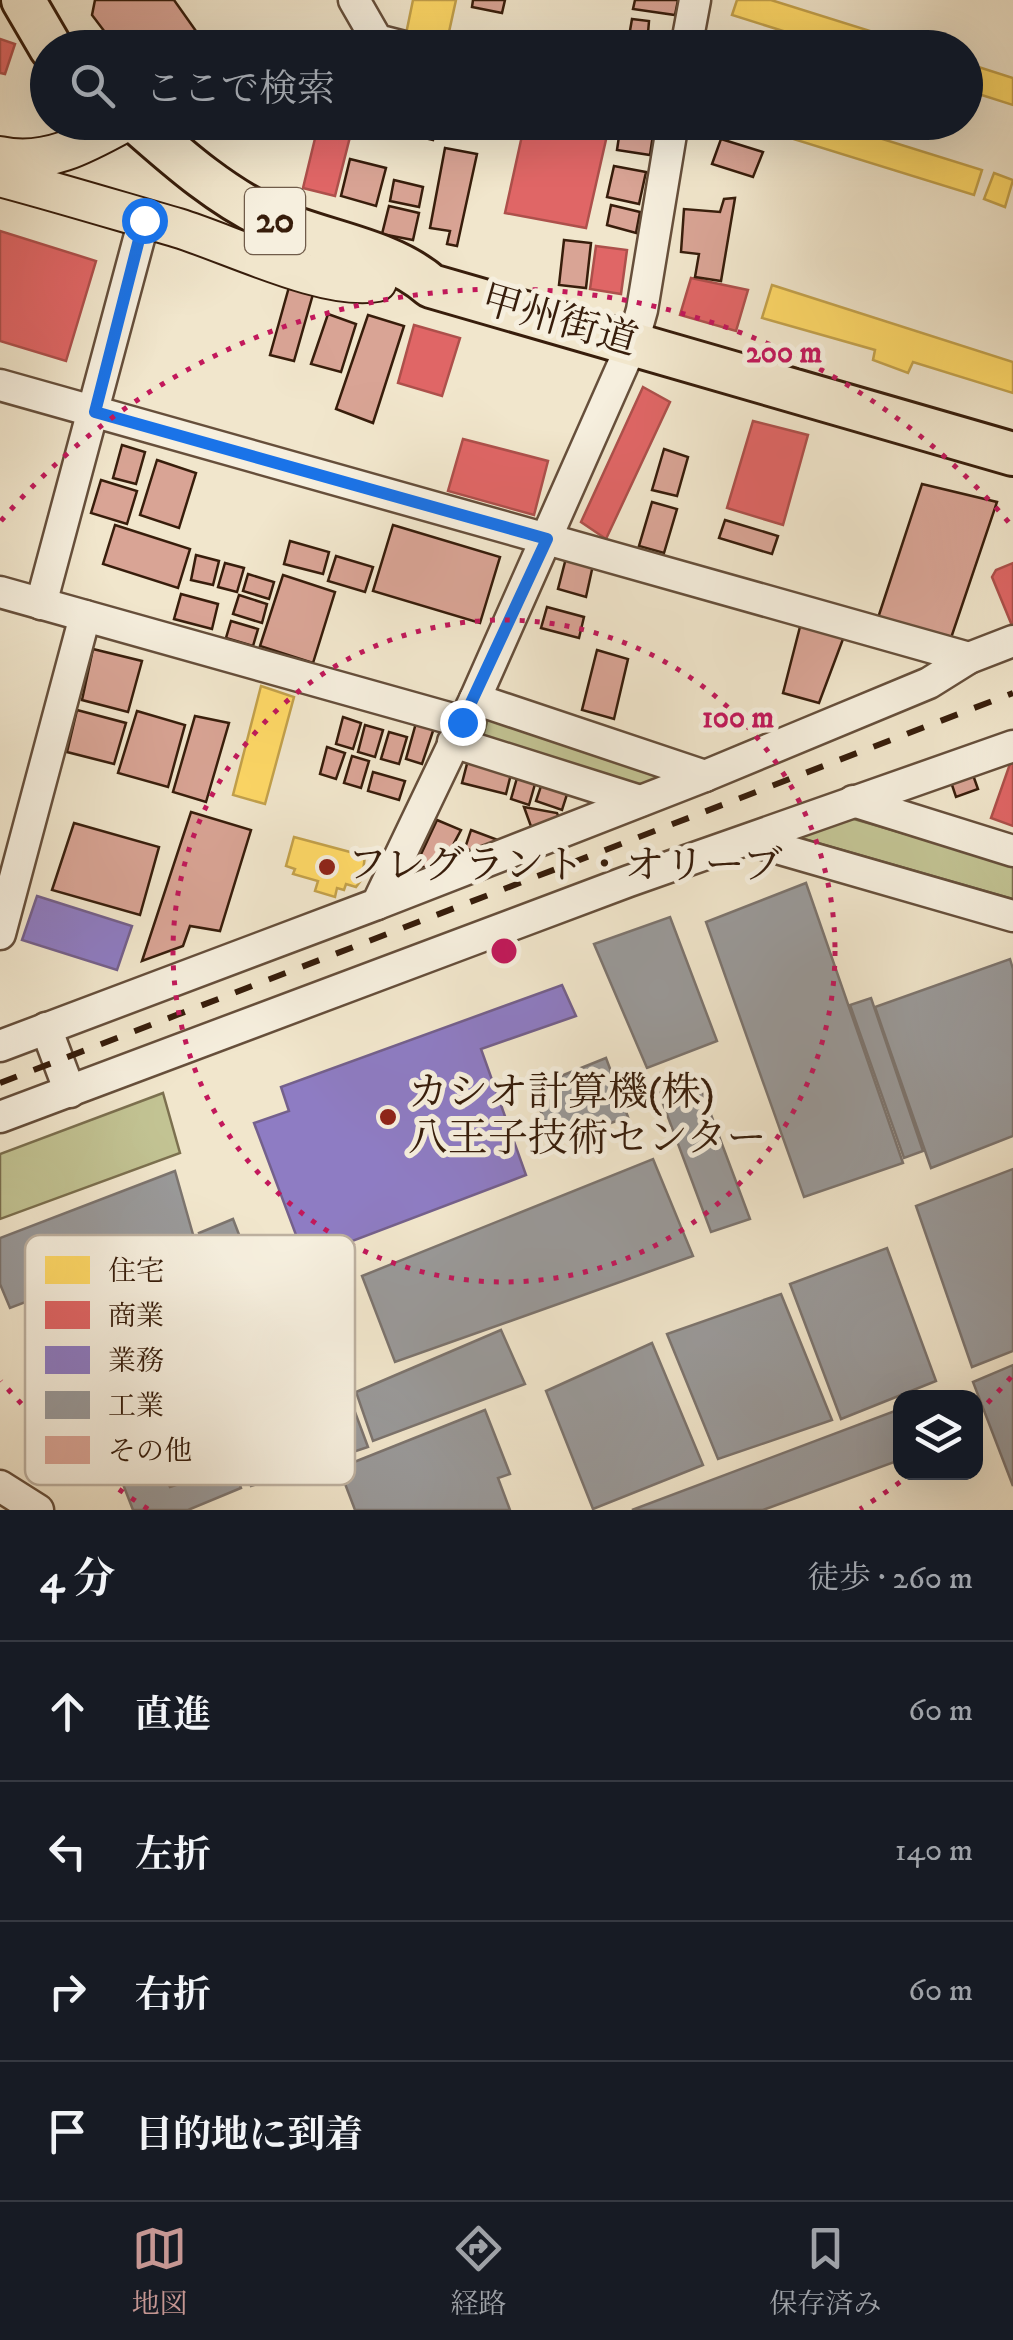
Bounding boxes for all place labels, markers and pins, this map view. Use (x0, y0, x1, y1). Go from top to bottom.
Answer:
place label: フレグラント・オリーブ (347, 842, 783, 892)
marker: フレグラント・オリーブ (316, 856, 338, 878)
centre of rings (486, 933, 522, 969)
place label: カシオ計算機(株) 八王子技術センター (408, 1069, 766, 1165)
marker: カシオ計算機(株) 八王子技術センター (377, 1106, 399, 1128)

